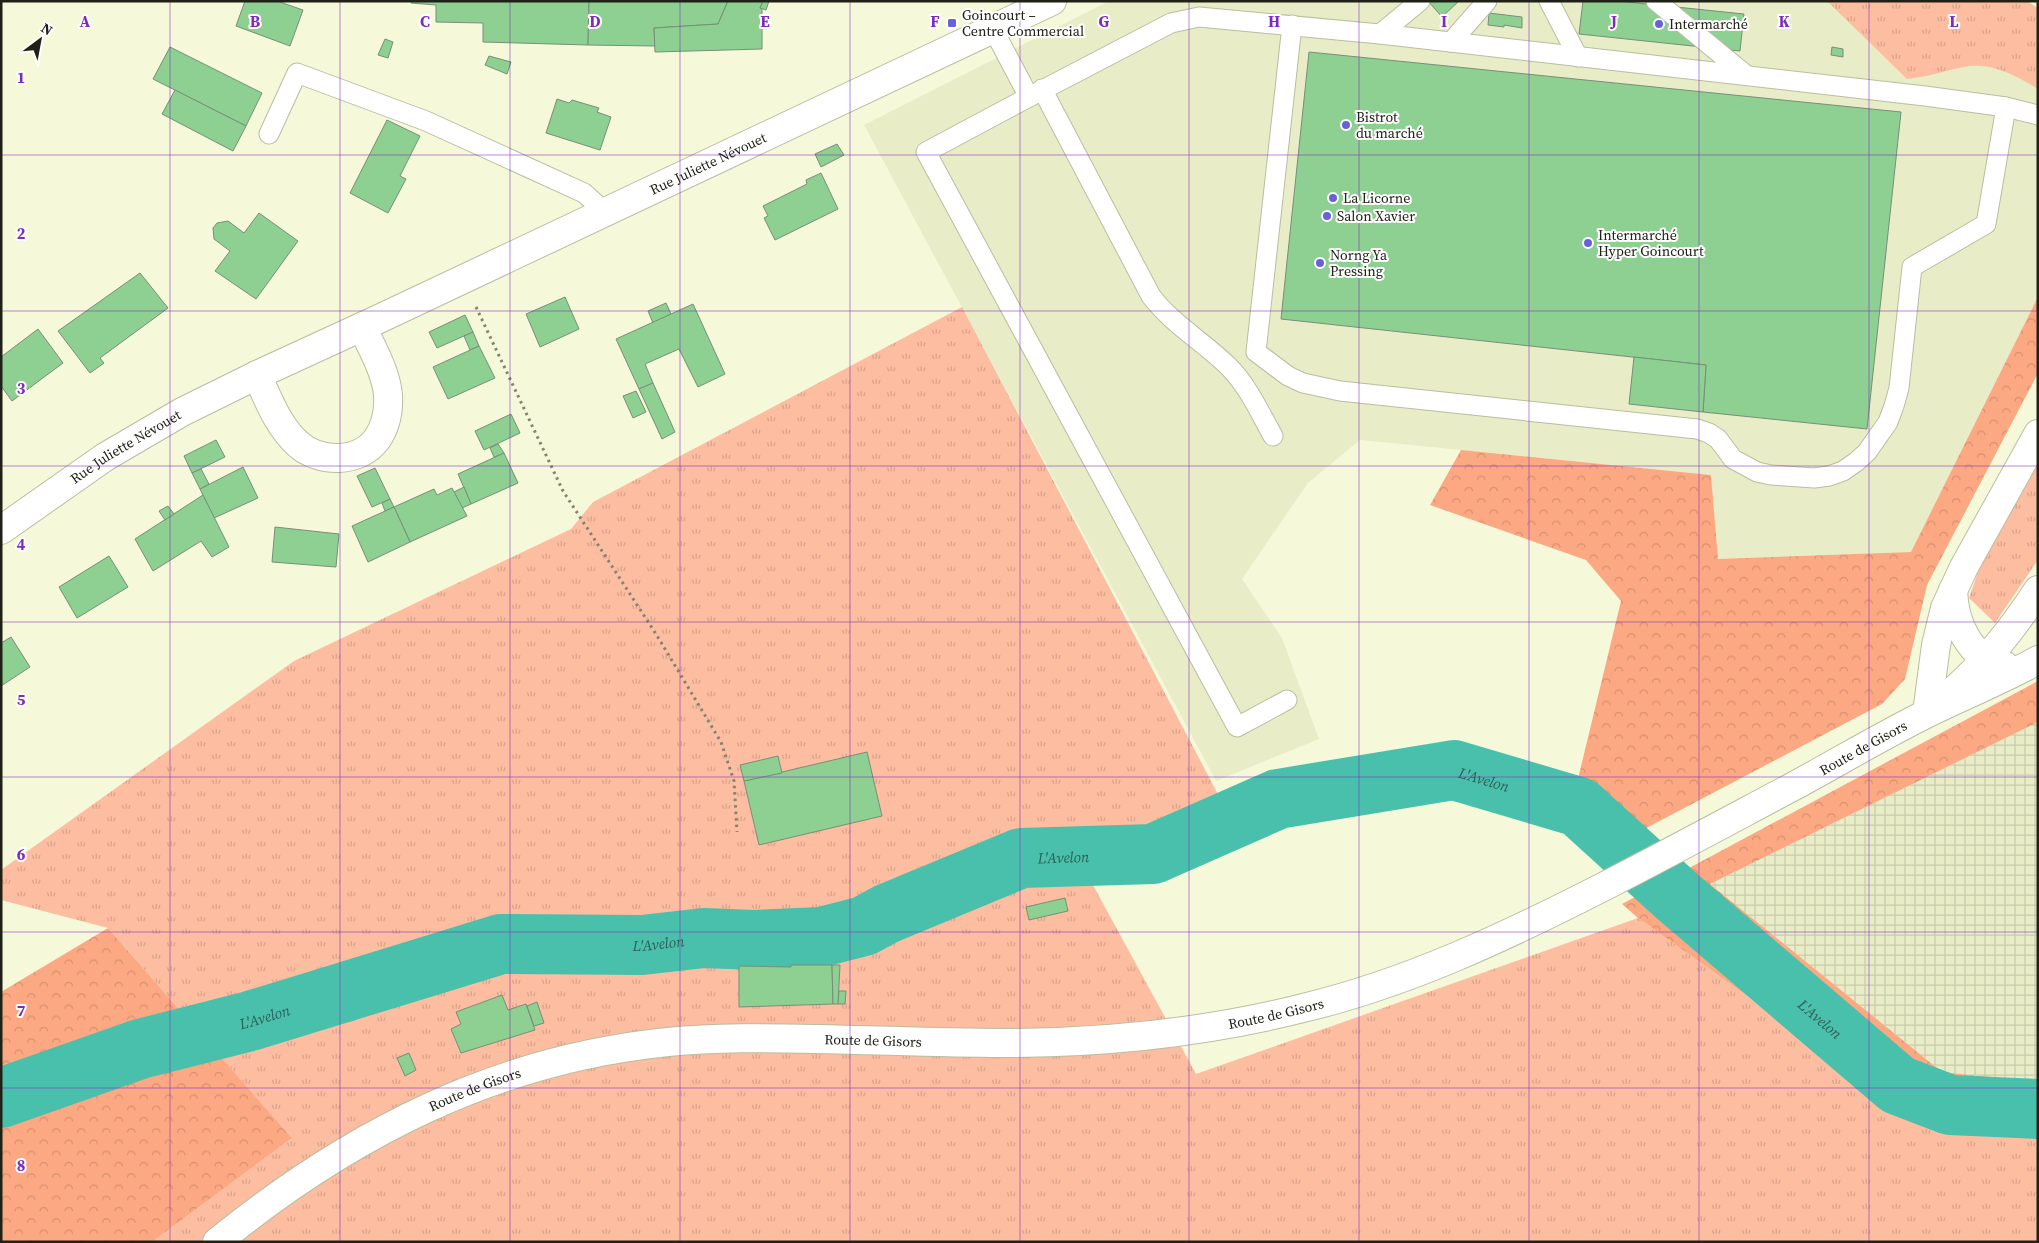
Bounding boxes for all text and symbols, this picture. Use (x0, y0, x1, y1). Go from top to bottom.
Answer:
place label: Goincourt – Centre Commercial (962, 5, 1084, 41)
text: A (80, 10, 91, 32)
text: B (250, 10, 261, 32)
text: C (420, 10, 430, 32)
text: D (589, 10, 601, 32)
text: E (760, 10, 770, 32)
text: F (930, 10, 940, 32)
text: G (1099, 10, 1110, 32)
text: H (1268, 10, 1280, 32)
text: I (1441, 10, 1447, 32)
text: J (1610, 10, 1617, 32)
text: K (1778, 10, 1790, 32)
text: L (1949, 10, 1959, 32)
place label: Intermarché (1669, 14, 1748, 34)
north arrow (15, 15, 65, 65)
marker: Goincourt – Centre Commercial (946, 17, 958, 29)
text: N (37, 18, 57, 40)
marker: Intermarché (1653, 18, 1665, 30)
text: 1 (17, 66, 25, 88)
place label: Bistrot du marché (1356, 107, 1423, 143)
marker: Bistrot du marché (1340, 119, 1352, 131)
street label: Rue Juliette Névouet (646, 127, 770, 200)
place label: La Licorne (1343, 188, 1410, 208)
marker: La Licorne (1327, 192, 1339, 204)
place label: Salon Xavier (1337, 206, 1415, 226)
marker: Salon Xavier (1321, 210, 1333, 222)
text: 2 (17, 222, 26, 244)
place label: Intermarché Hyper Goincourt (1598, 225, 1704, 261)
marker: Intermarché Hyper Goincourt (1582, 237, 1594, 249)
place label: Norng Ya Pressing (1330, 245, 1388, 281)
marker: Norng Ya Pressing (1314, 257, 1326, 269)
text: 3 (17, 377, 26, 399)
street label: Rue Juliette Névouet (66, 405, 185, 488)
text: 4 (17, 533, 26, 555)
text: 5 (17, 688, 26, 710)
street label: Route de Gisors (1816, 715, 1910, 780)
water label: L'Avelon (1455, 761, 1513, 797)
text: 6 (17, 843, 26, 865)
water label: L'Avelon (1036, 845, 1090, 868)
water label: L'Avelon (632, 930, 686, 956)
street label: Route de Gisors (1227, 993, 1326, 1034)
water label: L'Avelon (1793, 993, 1847, 1044)
text: 7 (17, 999, 26, 1021)
water label: L'Avelon (236, 999, 293, 1034)
street label: Route de Gisors (824, 1029, 922, 1052)
street label: Route de Gisors (425, 1063, 523, 1116)
text: 8 (17, 1154, 25, 1176)

